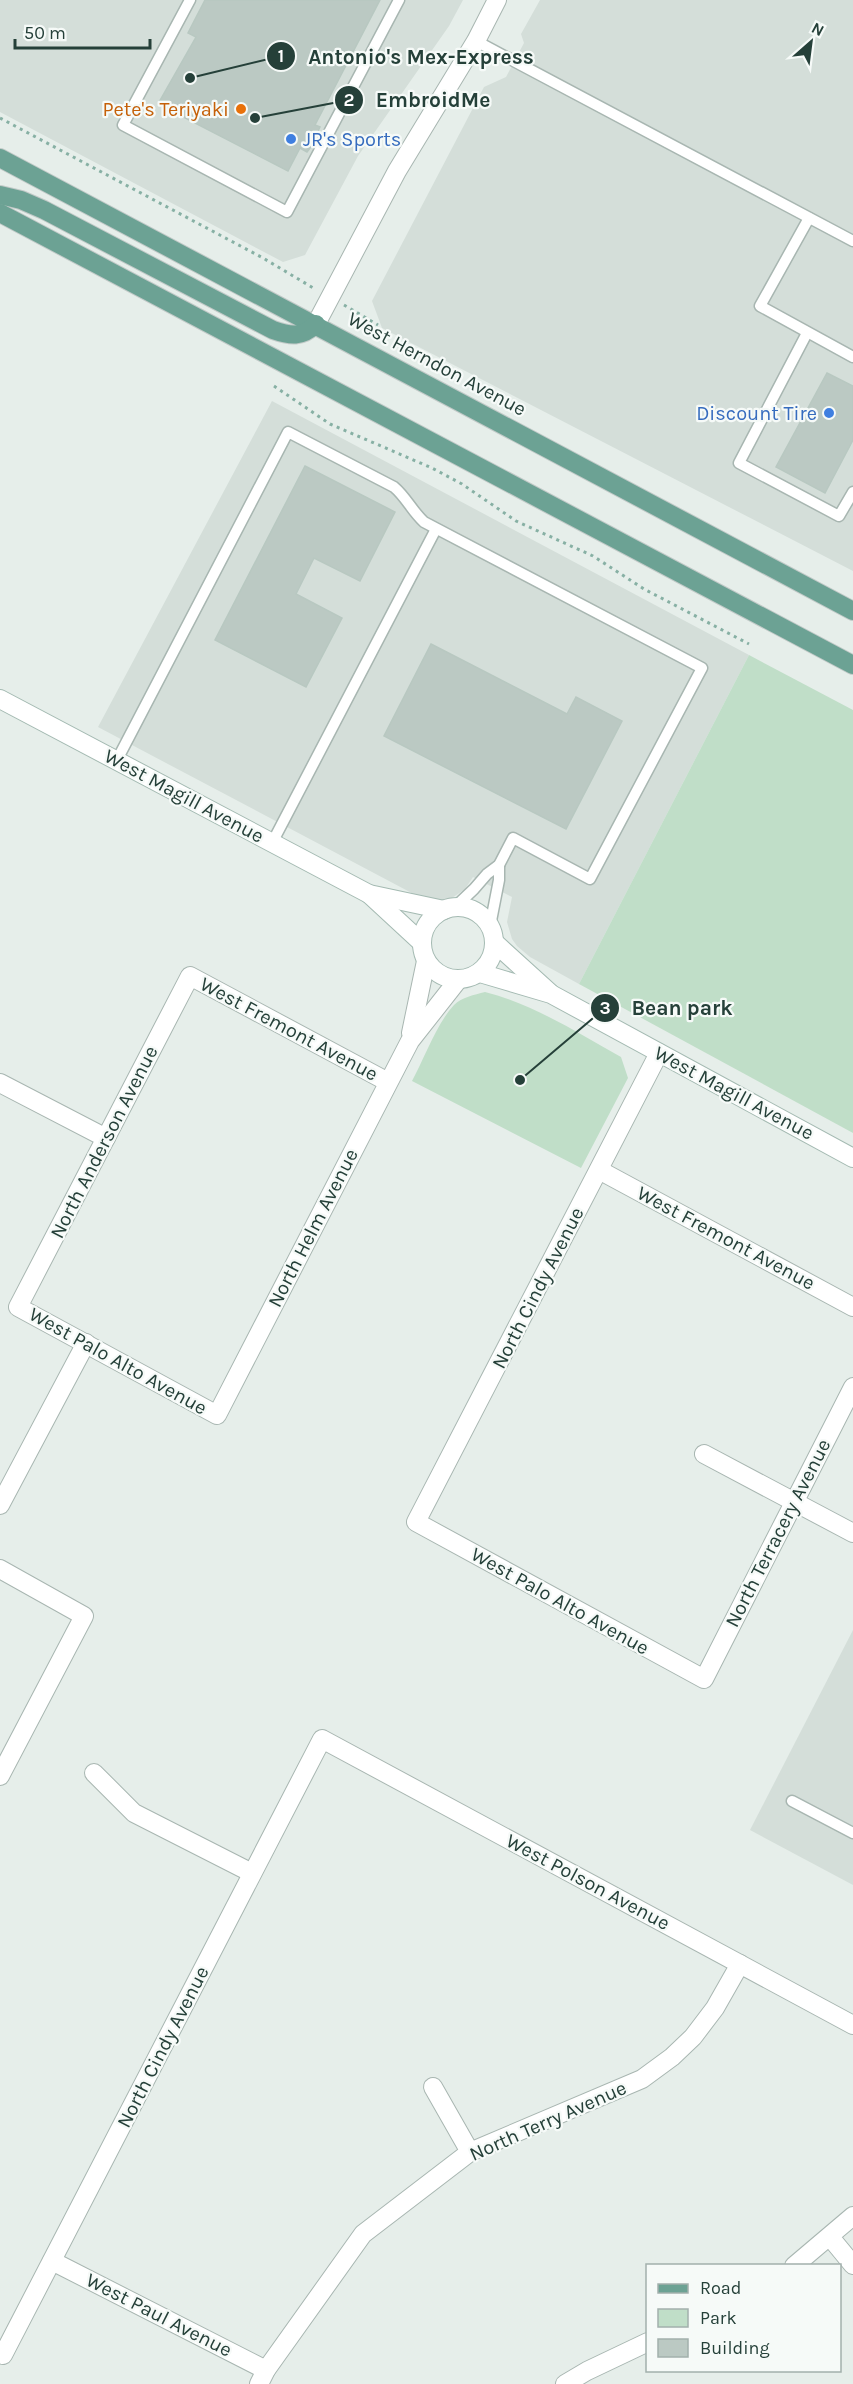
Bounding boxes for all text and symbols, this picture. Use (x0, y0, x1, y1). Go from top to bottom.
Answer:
scale bar (15, 12, 150, 50)
north arrow (781, 12, 841, 72)
text: N (808, 18, 827, 40)
text: 50 m (24, 22, 66, 44)
callout: Antonio's Mex-Express (266, 37, 546, 76)
text: 1 (278, 45, 284, 67)
text: Antonio's Mex-Express (308, 45, 534, 69)
callout: EmbroidMe (334, 80, 503, 119)
text: EmbroidMe (376, 88, 490, 112)
text: 2 (344, 89, 354, 111)
place label: Pete's Teriyaki (102, 98, 229, 121)
marker: Pete's Teriyaki (234, 102, 248, 116)
place label: JR's Sports (303, 128, 401, 151)
marker: JR's Sports (284, 132, 298, 146)
street label: West Herndon Avenue (344, 307, 530, 421)
place label: Discount Tire (696, 402, 817, 425)
marker: Discount Tire (822, 406, 836, 420)
street label: West Magill Avenue (100, 744, 268, 848)
street label: West Fremont Avenue (196, 972, 382, 1086)
callout: Bean park (590, 988, 745, 1027)
text: Bean park (631, 996, 733, 1020)
text: 3 (599, 997, 611, 1019)
street label: West Magill Avenue (650, 1041, 818, 1145)
street label: North Anderson Avenue (45, 1042, 163, 1242)
street label: North Helm Avenue (263, 1145, 363, 1311)
street label: West Fremont Avenue (633, 1181, 819, 1295)
street label: North Cindy Avenue (487, 1203, 589, 1373)
street label: West Palo Alto Avenue (25, 1303, 211, 1419)
street label: North Terracery Avenue (721, 1435, 835, 1631)
street label: West Palo Alto Avenue (467, 1543, 653, 1659)
street label: West Polson Avenue (502, 1829, 674, 1935)
street label: North Cindy Avenue (112, 1962, 214, 2132)
street label: North Terry Avenue (466, 2076, 630, 2166)
legend (646, 2264, 841, 2372)
street label: West Paul Avenue (82, 2268, 236, 2362)
text: Road (700, 2277, 741, 2299)
text: Park (700, 2307, 737, 2329)
text: Building (700, 2337, 770, 2359)

